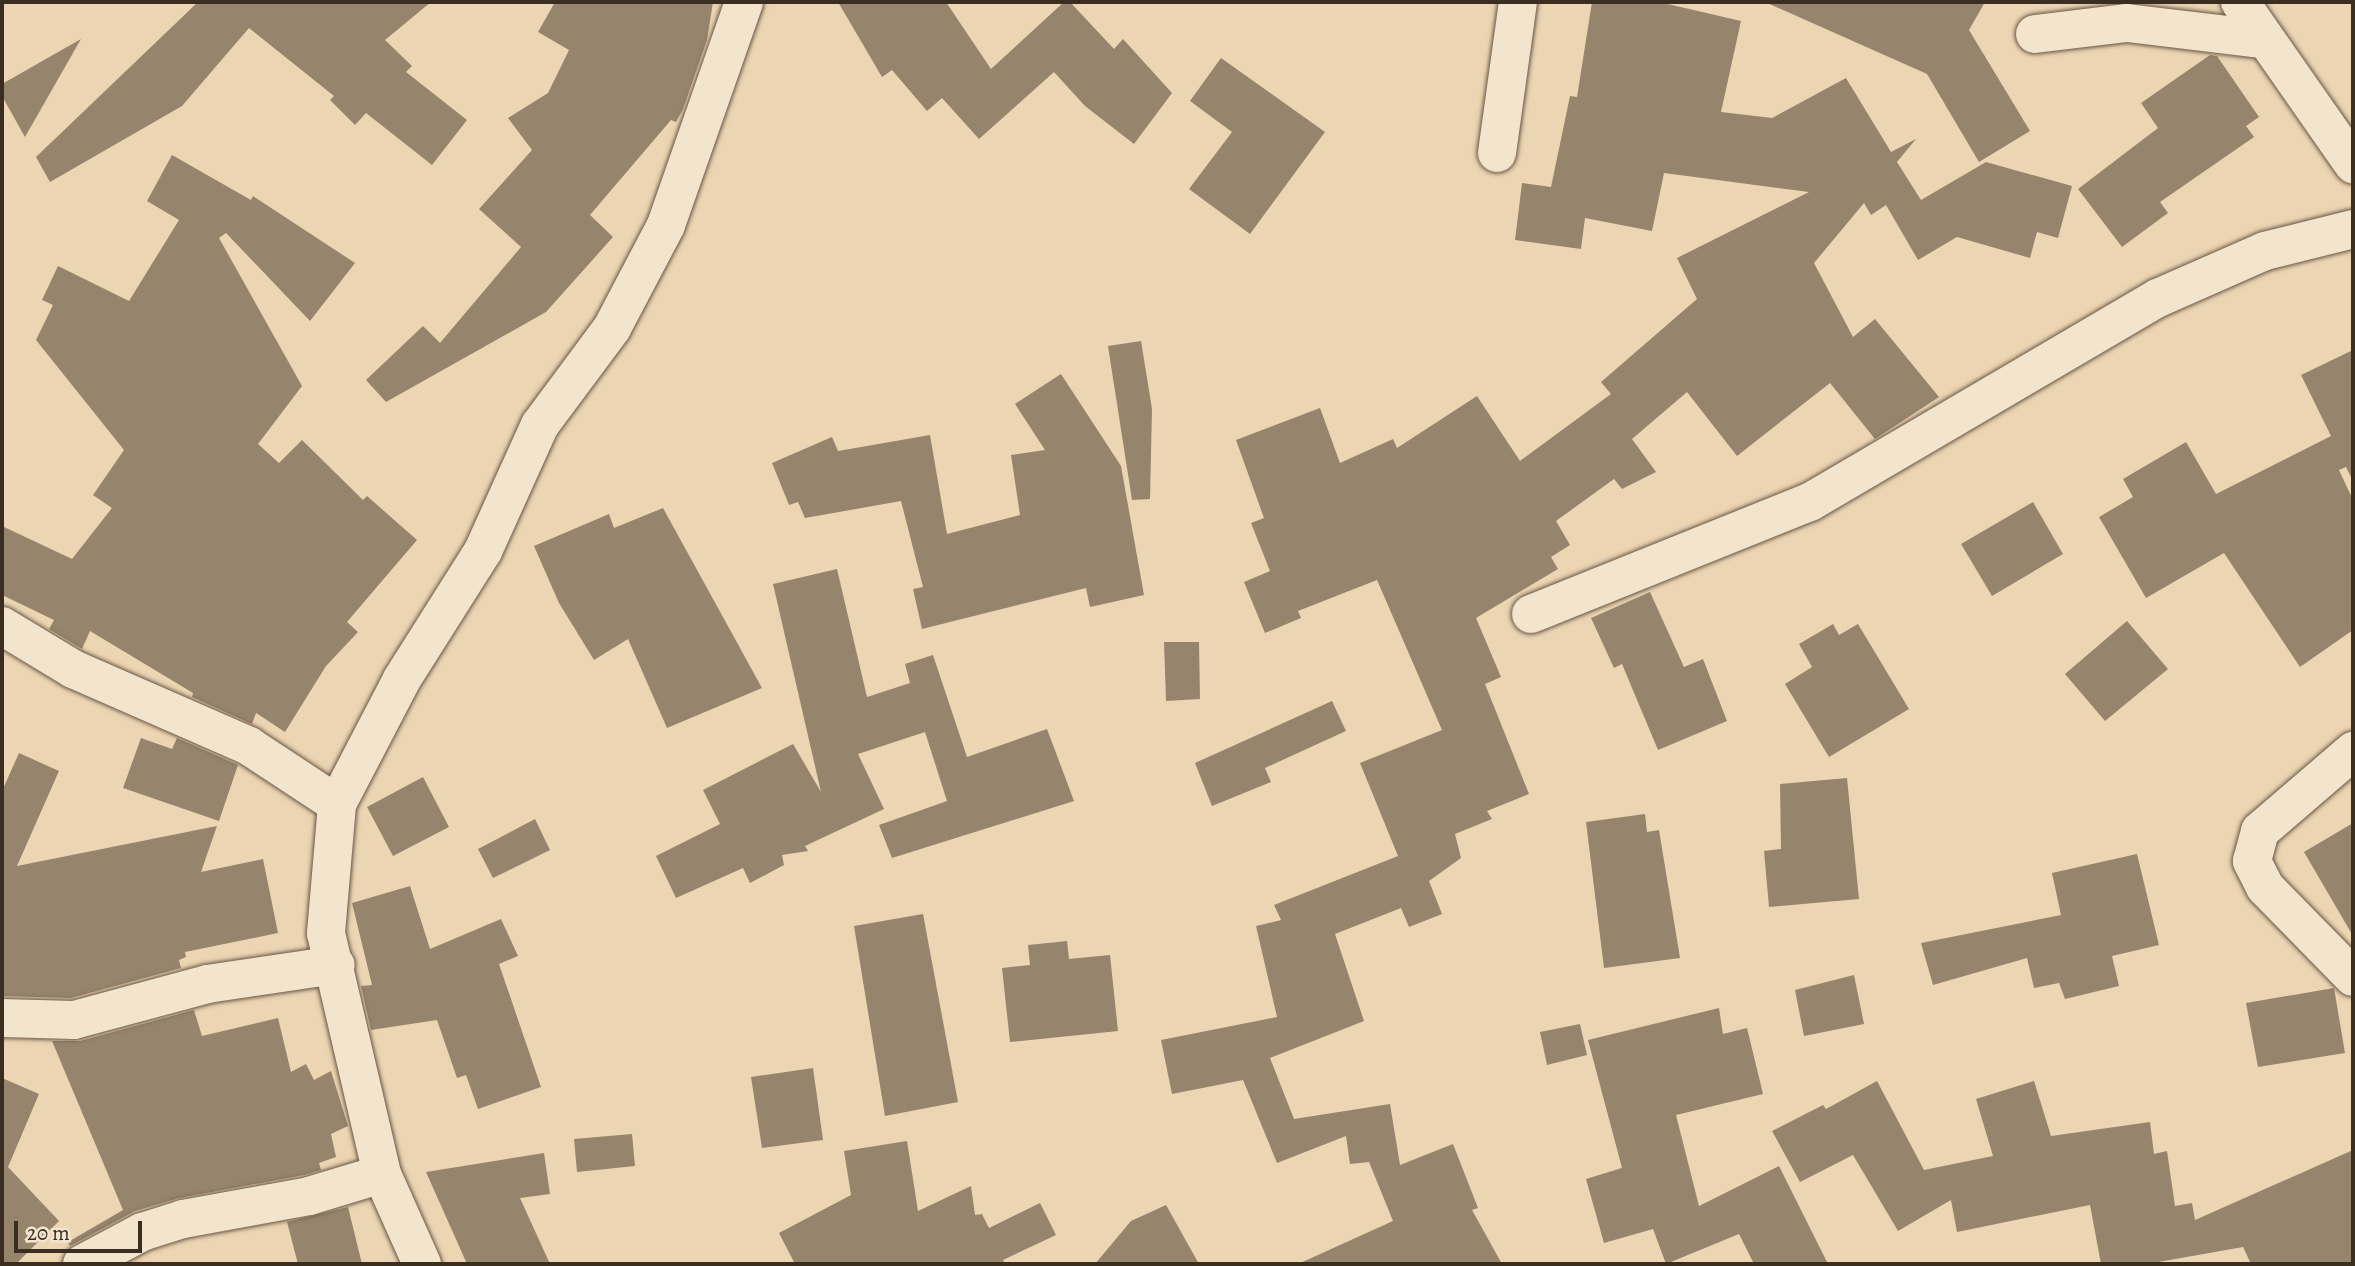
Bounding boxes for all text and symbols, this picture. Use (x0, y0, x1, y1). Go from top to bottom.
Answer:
scale bar (18, 1206, 145, 1250)
text: 20 m (27, 1219, 70, 1247)

